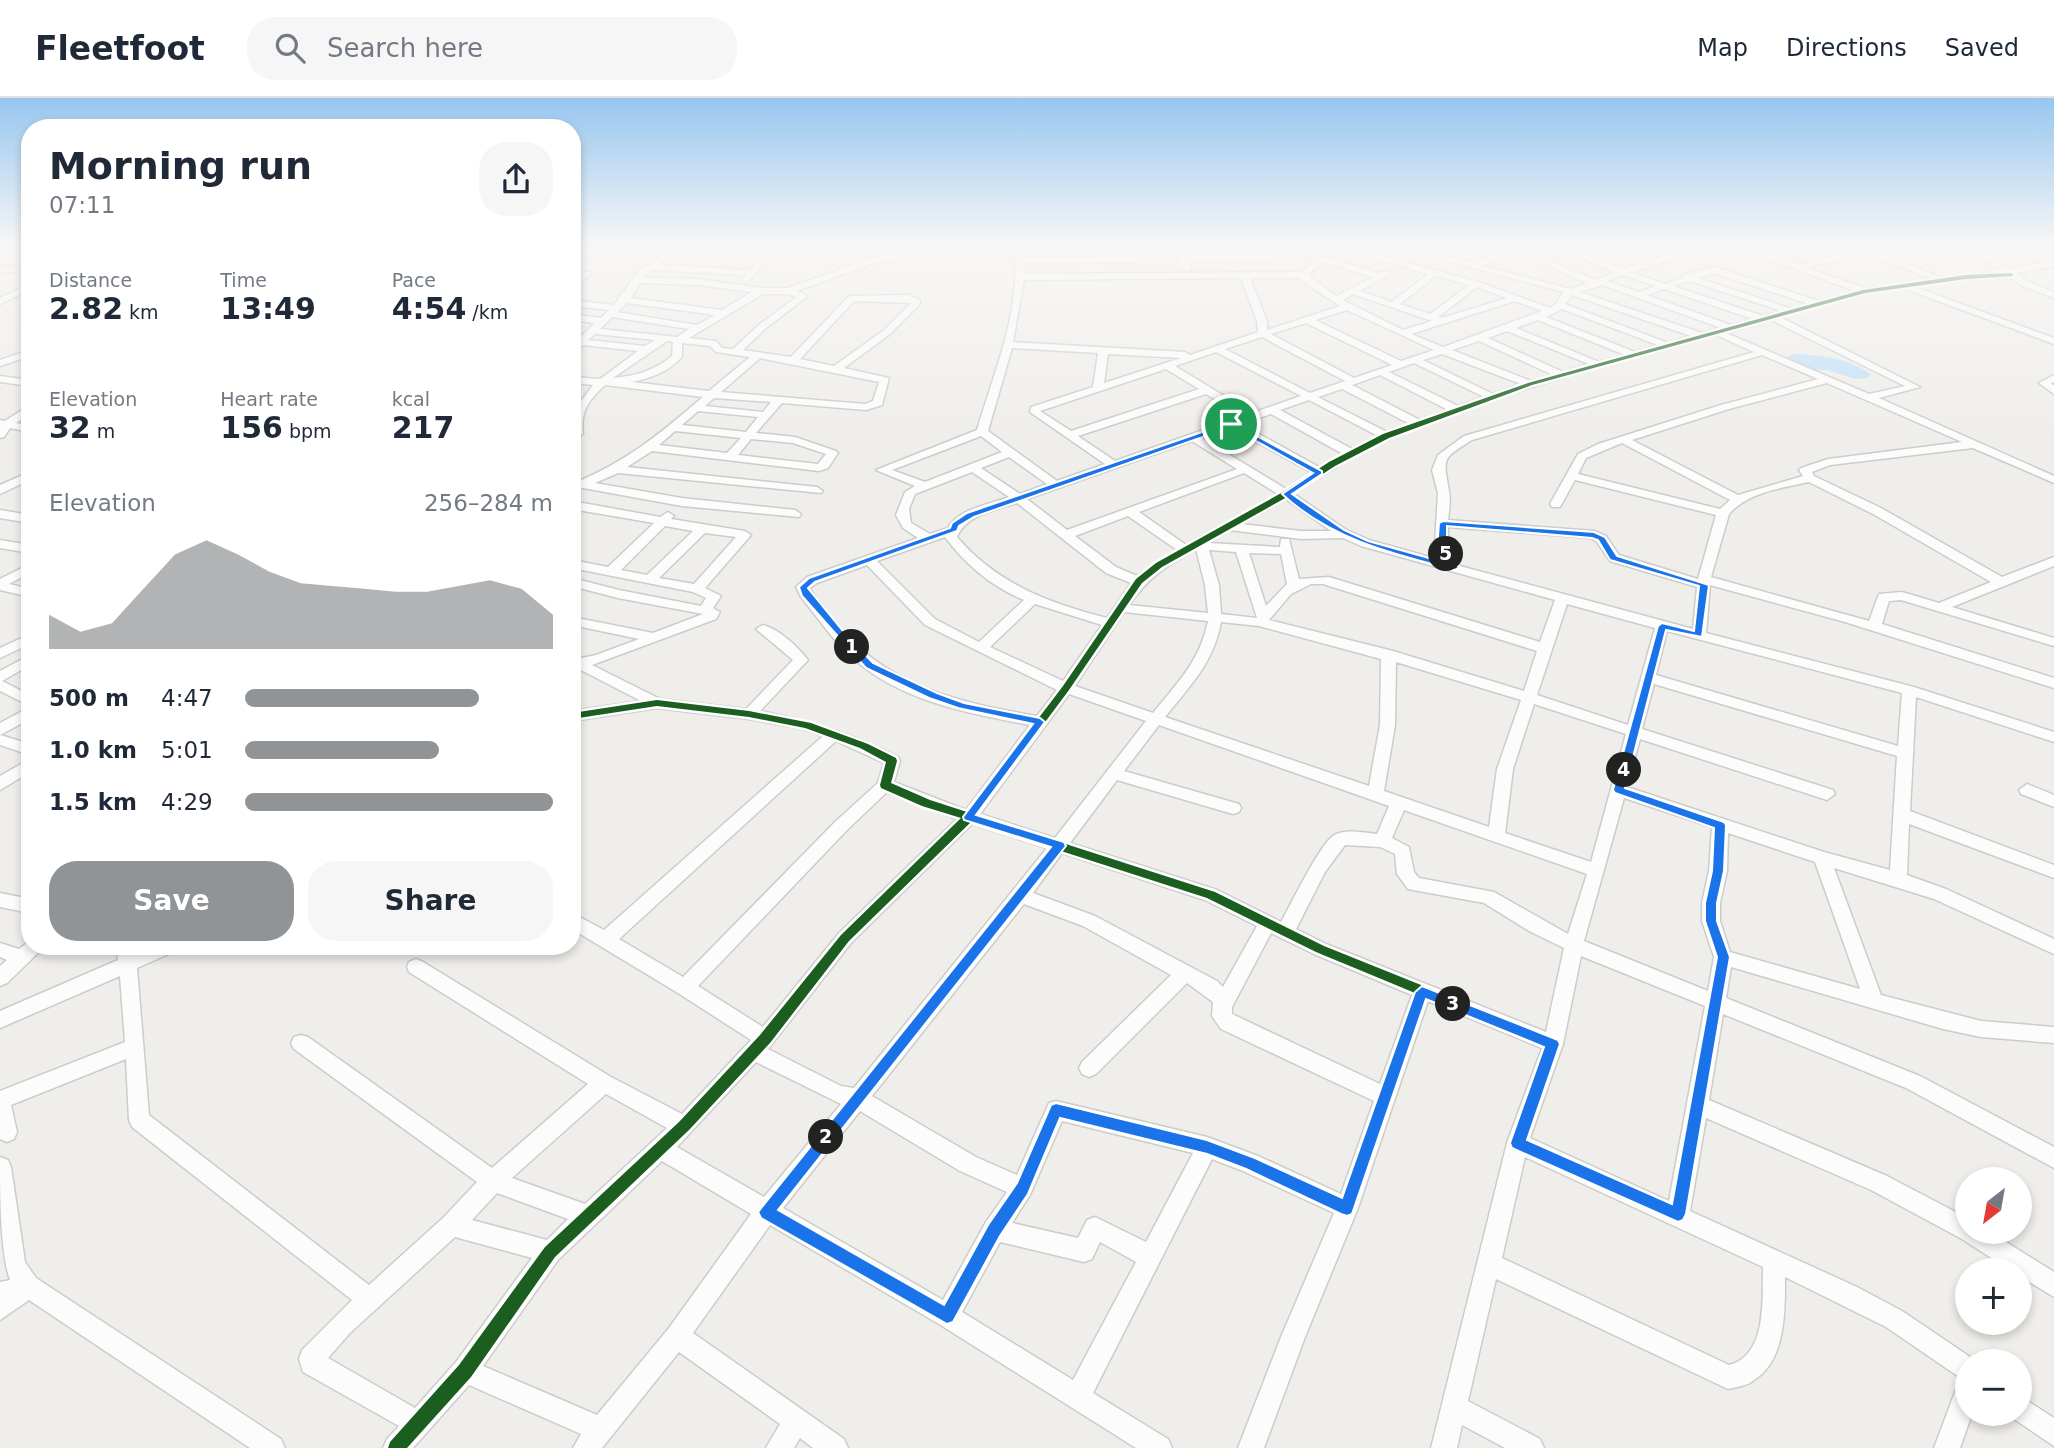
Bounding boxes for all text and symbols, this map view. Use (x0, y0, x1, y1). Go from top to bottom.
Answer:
search box (247, 17, 737, 80)
text: Fleetfoot (35, 29, 205, 68)
icon: search (271, 29, 309, 67)
text: Search here (327, 33, 483, 63)
text: Map (1697, 34, 1748, 62)
text: Directions (1786, 34, 1907, 62)
text: Saved (1945, 34, 2019, 62)
button: share (479, 142, 553, 216)
text: Morning run (49, 144, 312, 188)
text: 07:11 (49, 192, 115, 218)
text: Distance (49, 269, 132, 291)
text: Time (220, 269, 267, 291)
text: Pace (392, 269, 436, 291)
text: 2.82 (49, 291, 123, 326)
text: 13:49 (220, 291, 316, 326)
text: 4:54 (392, 291, 466, 326)
text: km (123, 301, 159, 323)
text: /km (466, 301, 508, 323)
text: Elevation (49, 388, 137, 410)
text: Heart rate (220, 388, 318, 410)
text: kcal (392, 388, 430, 410)
pin (1201, 394, 1261, 454)
icon: arrive (1212, 405, 1250, 443)
text: 32 (49, 410, 91, 445)
text: 156 (220, 410, 283, 445)
text: 217 (392, 410, 454, 445)
text: m (91, 420, 115, 442)
text: bpm (283, 420, 332, 442)
text: Elevation (49, 490, 156, 516)
text: 256–284 m (424, 490, 553, 516)
pin: 5 (1428, 536, 1464, 572)
text: 5 (1439, 542, 1452, 564)
pin: 1 (834, 630, 870, 664)
text: 1 (845, 635, 858, 657)
text: 500 m (49, 685, 129, 711)
text: 4:47 (161, 685, 213, 711)
text: 1.0 km (49, 737, 137, 763)
text: 5:01 (161, 737, 213, 763)
pin: 4 (1606, 752, 1642, 788)
text: 4 (1617, 758, 1630, 780)
text: 1.5 km (49, 789, 137, 815)
text: 4:29 (161, 789, 213, 815)
button: Save (49, 861, 294, 941)
button: Share (308, 861, 553, 941)
pin: 3 (1436, 986, 1470, 1021)
text: 3 (1446, 992, 1459, 1014)
pin: 2 (808, 1119, 844, 1154)
text: 2 (819, 1125, 832, 1147)
north arrow (1955, 1167, 2032, 1244)
map controls (1955, 1167, 2032, 1426)
button: + (1955, 1258, 2032, 1335)
button: − (1955, 1349, 2032, 1426)

